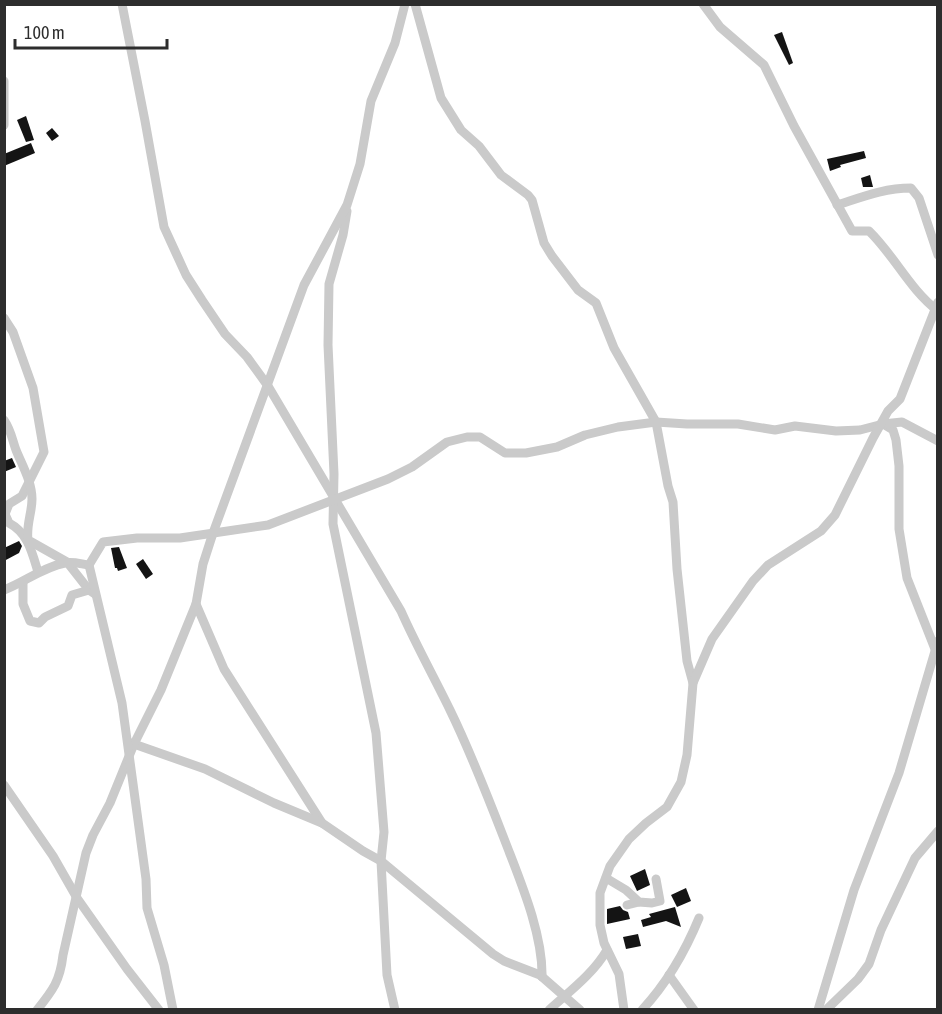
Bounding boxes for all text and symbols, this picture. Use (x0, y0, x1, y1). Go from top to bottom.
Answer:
scale bar (15, 12, 166, 50)
text: 100 m (24, 22, 65, 43)

